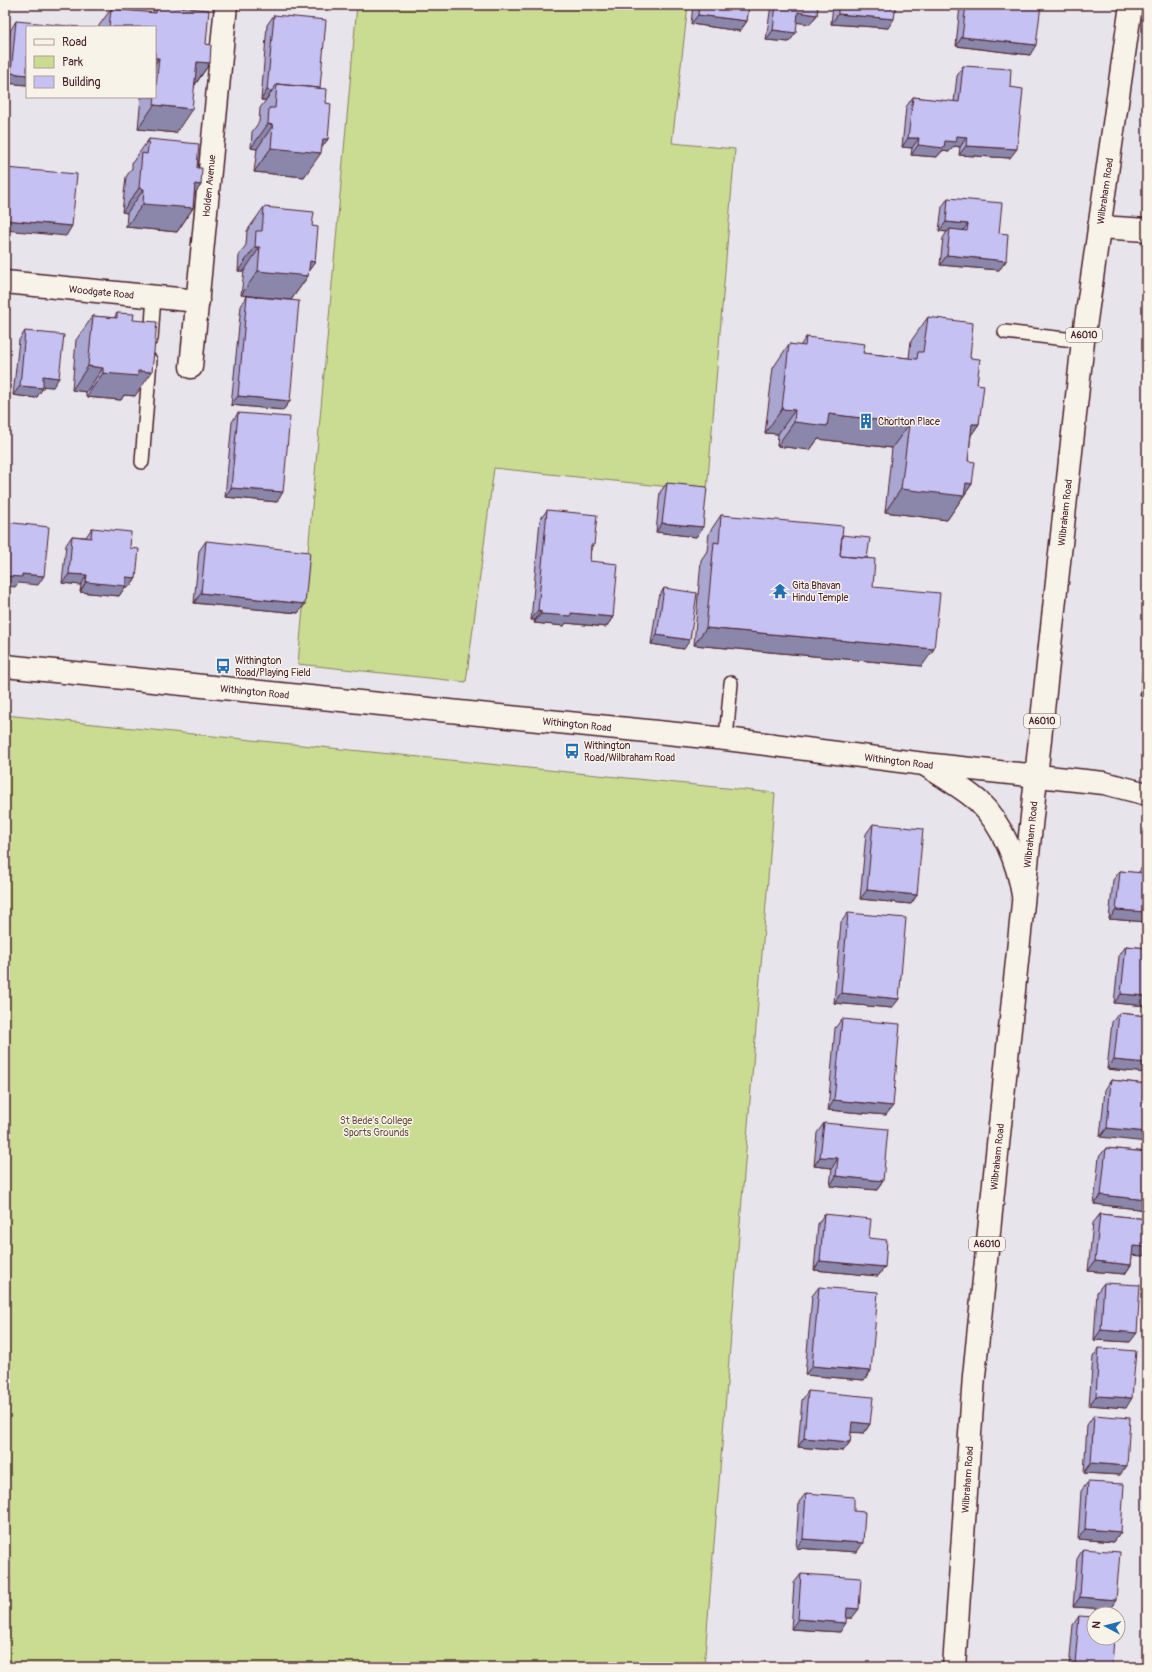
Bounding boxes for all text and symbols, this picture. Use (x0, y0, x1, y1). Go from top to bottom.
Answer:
legend (26, 26, 156, 98)
text: Road (62, 35, 87, 50)
text: Park (62, 55, 83, 70)
text: Building (62, 75, 101, 90)
street label: Holden Avenue (201, 154, 218, 218)
street label: Wilbraham Road (1095, 157, 1116, 225)
street label: Woodgate Road (68, 283, 135, 302)
road number: A6010 (1066, 328, 1102, 342)
building icon: Chorlton Place (857, 412, 875, 430)
place label: Chorlton Place (878, 416, 940, 428)
street label: Wilbraham Road (1056, 478, 1075, 546)
place label: Gita Bhavan Hindu Temple (792, 580, 849, 604)
temple icon: Gita Bhavan Hindu Temple (771, 582, 789, 600)
place label: Withington Road/Playing Field (235, 655, 311, 679)
bus stop icon: Withington Road/Playing Field (214, 657, 232, 675)
street label: Withington Road (219, 683, 290, 702)
road number: A6010 (1024, 714, 1060, 728)
street label: Withington Road (542, 715, 612, 734)
place label: Withington Road/Wilbraham Road (584, 740, 675, 764)
bus stop icon: Withington Road/Wilbraham Road (563, 742, 581, 760)
street label: Withington Road (864, 752, 934, 772)
street label: Wilbraham Road (1022, 801, 1041, 869)
park label: St Bede's College Sports Grounds (340, 1115, 412, 1139)
street label: Wilbraham Road (988, 1123, 1007, 1191)
road number: A6010 (969, 1237, 1005, 1251)
street label: Wilbraham Road (960, 1446, 976, 1513)
north arrow (1086, 1606, 1126, 1646)
text: N (1090, 1620, 1104, 1629)

